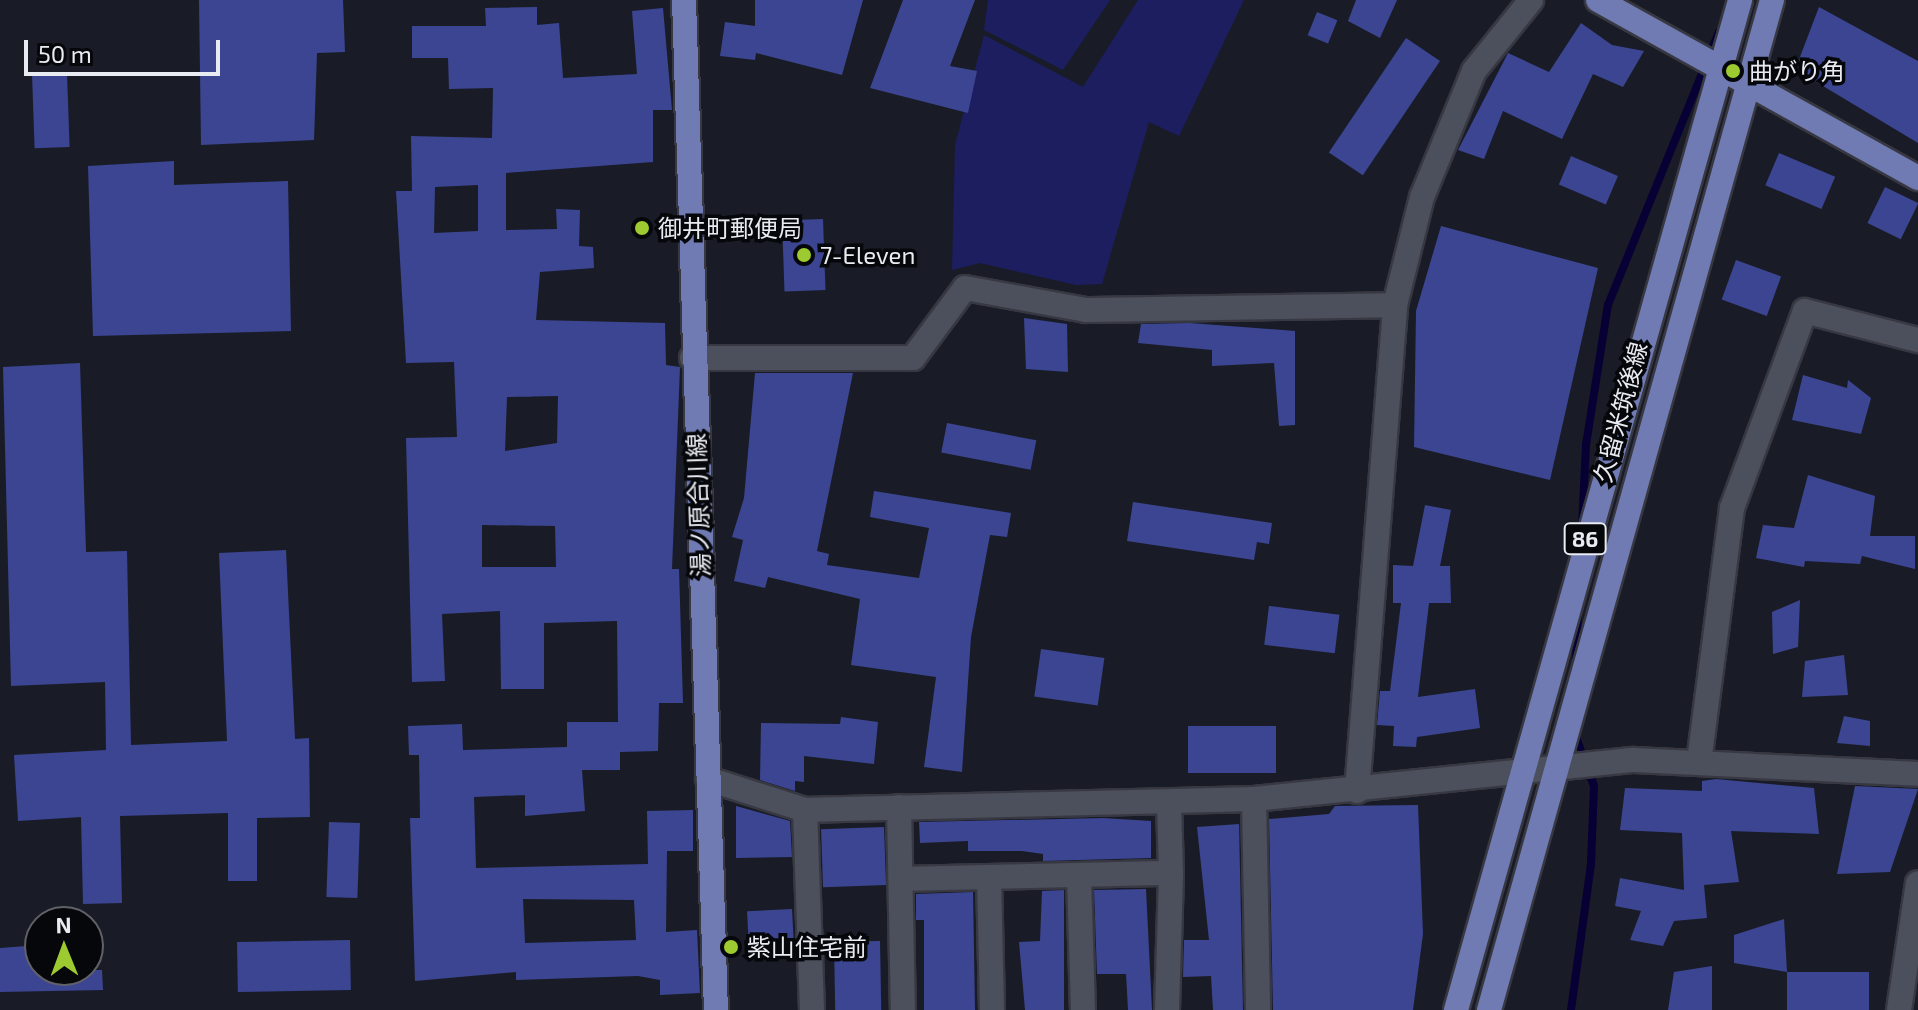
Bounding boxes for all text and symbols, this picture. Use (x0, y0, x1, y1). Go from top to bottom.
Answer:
scale bar (28, 24, 224, 74)
text: 50 m (38, 39, 92, 68)
place label: 曲がり角 (1749, 57, 1845, 85)
marker: 曲がり角 (1724, 62, 1742, 80)
place label: 御井町郵便局 (658, 214, 802, 242)
marker: 御井町郵便局 (633, 219, 651, 237)
place label: 7-Eleven (820, 241, 915, 269)
marker: 7-Eleven (795, 246, 813, 264)
street label: 久留米筑後線 (1587, 339, 1653, 485)
street label: 湯ノ原合川線 (681, 433, 715, 577)
road number: 86 (1563, 521, 1607, 557)
north arrow (24, 906, 104, 986)
text: N (55, 911, 72, 937)
place label: 紫山住宅前 (747, 933, 867, 961)
marker: 紫山住宅前 (722, 938, 740, 956)

